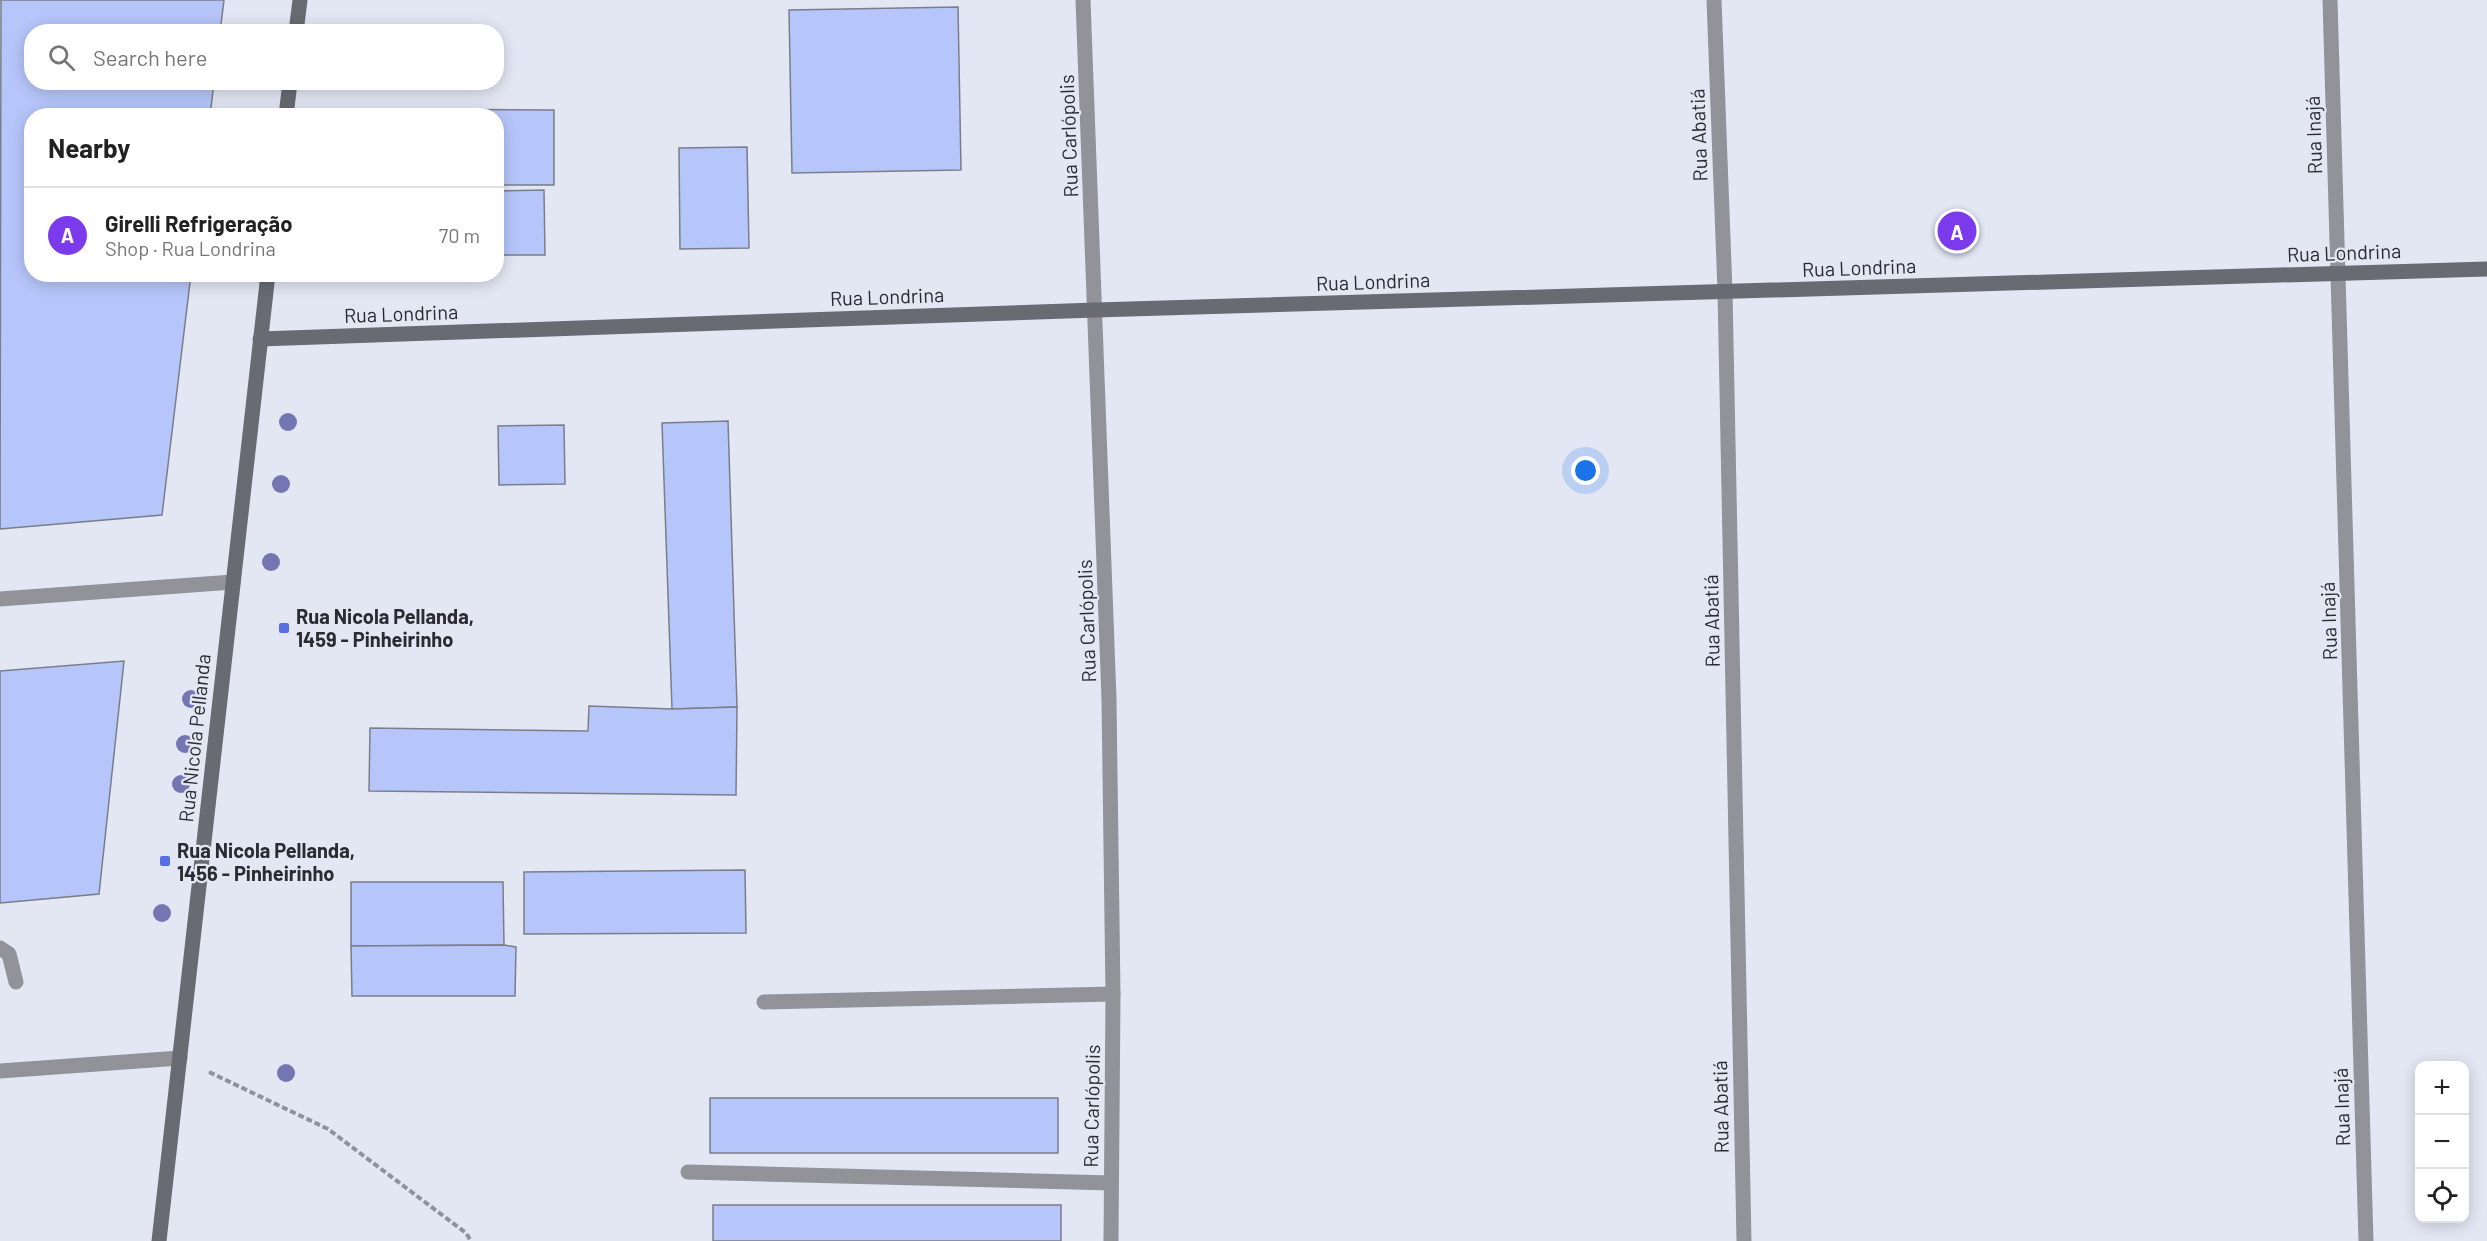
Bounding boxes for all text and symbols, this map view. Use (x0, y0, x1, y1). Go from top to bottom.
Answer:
search box (24, 24, 504, 90)
icon: search (45, 41, 78, 74)
text: Search here (93, 44, 207, 70)
street label: Rua Carlópolis (1054, 74, 1082, 198)
street label: Rua Abatiá (1684, 88, 1712, 182)
street label: Rua Inajá (2300, 95, 2326, 175)
text: Nearby (48, 132, 130, 163)
pin: A (1938, 208, 1976, 254)
text: Girelli Refrigeração (105, 210, 292, 236)
text: A (61, 223, 74, 247)
text: 70 m (439, 223, 480, 247)
text: Shop · Rua Londrina (105, 236, 276, 260)
street label: Rua Londrina (2286, 238, 2402, 266)
street label: Rua Londrina (1801, 253, 1917, 281)
street label: Rua Londrina (1315, 267, 1431, 295)
street label: Rua Londrina (829, 282, 945, 310)
street label: Rua Londrina (343, 299, 459, 327)
your location (1571, 456, 1600, 485)
street label: Rua Carlópolis (1072, 559, 1100, 683)
street label: Rua Abatiá (1698, 574, 1724, 668)
street label: Rua Inajá (2315, 581, 2341, 661)
place label: Rua Nicola Pellanda, 1459 - Pinheirinho (296, 604, 474, 651)
marker: Rua Nicola Pellanda, 1459 - Pinheirinho (277, 621, 291, 635)
street label: Rua Nicola Pellanda (173, 653, 215, 823)
place label: Rua Nicola Pellanda, 1456 - Pinheirinho (177, 838, 355, 885)
marker: Rua Nicola Pellanda, 1456 - Pinheirinho (158, 854, 172, 868)
street label: Rua Carlópolis (1078, 1044, 1104, 1168)
street label: Rua Abatiá (1707, 1060, 1733, 1154)
map controls (2415, 1061, 2469, 1223)
button: + (2415, 1061, 2469, 1115)
street label: Rua Inajá (2328, 1067, 2354, 1147)
button: − (2415, 1115, 2469, 1169)
button: locate (2415, 1169, 2469, 1223)

